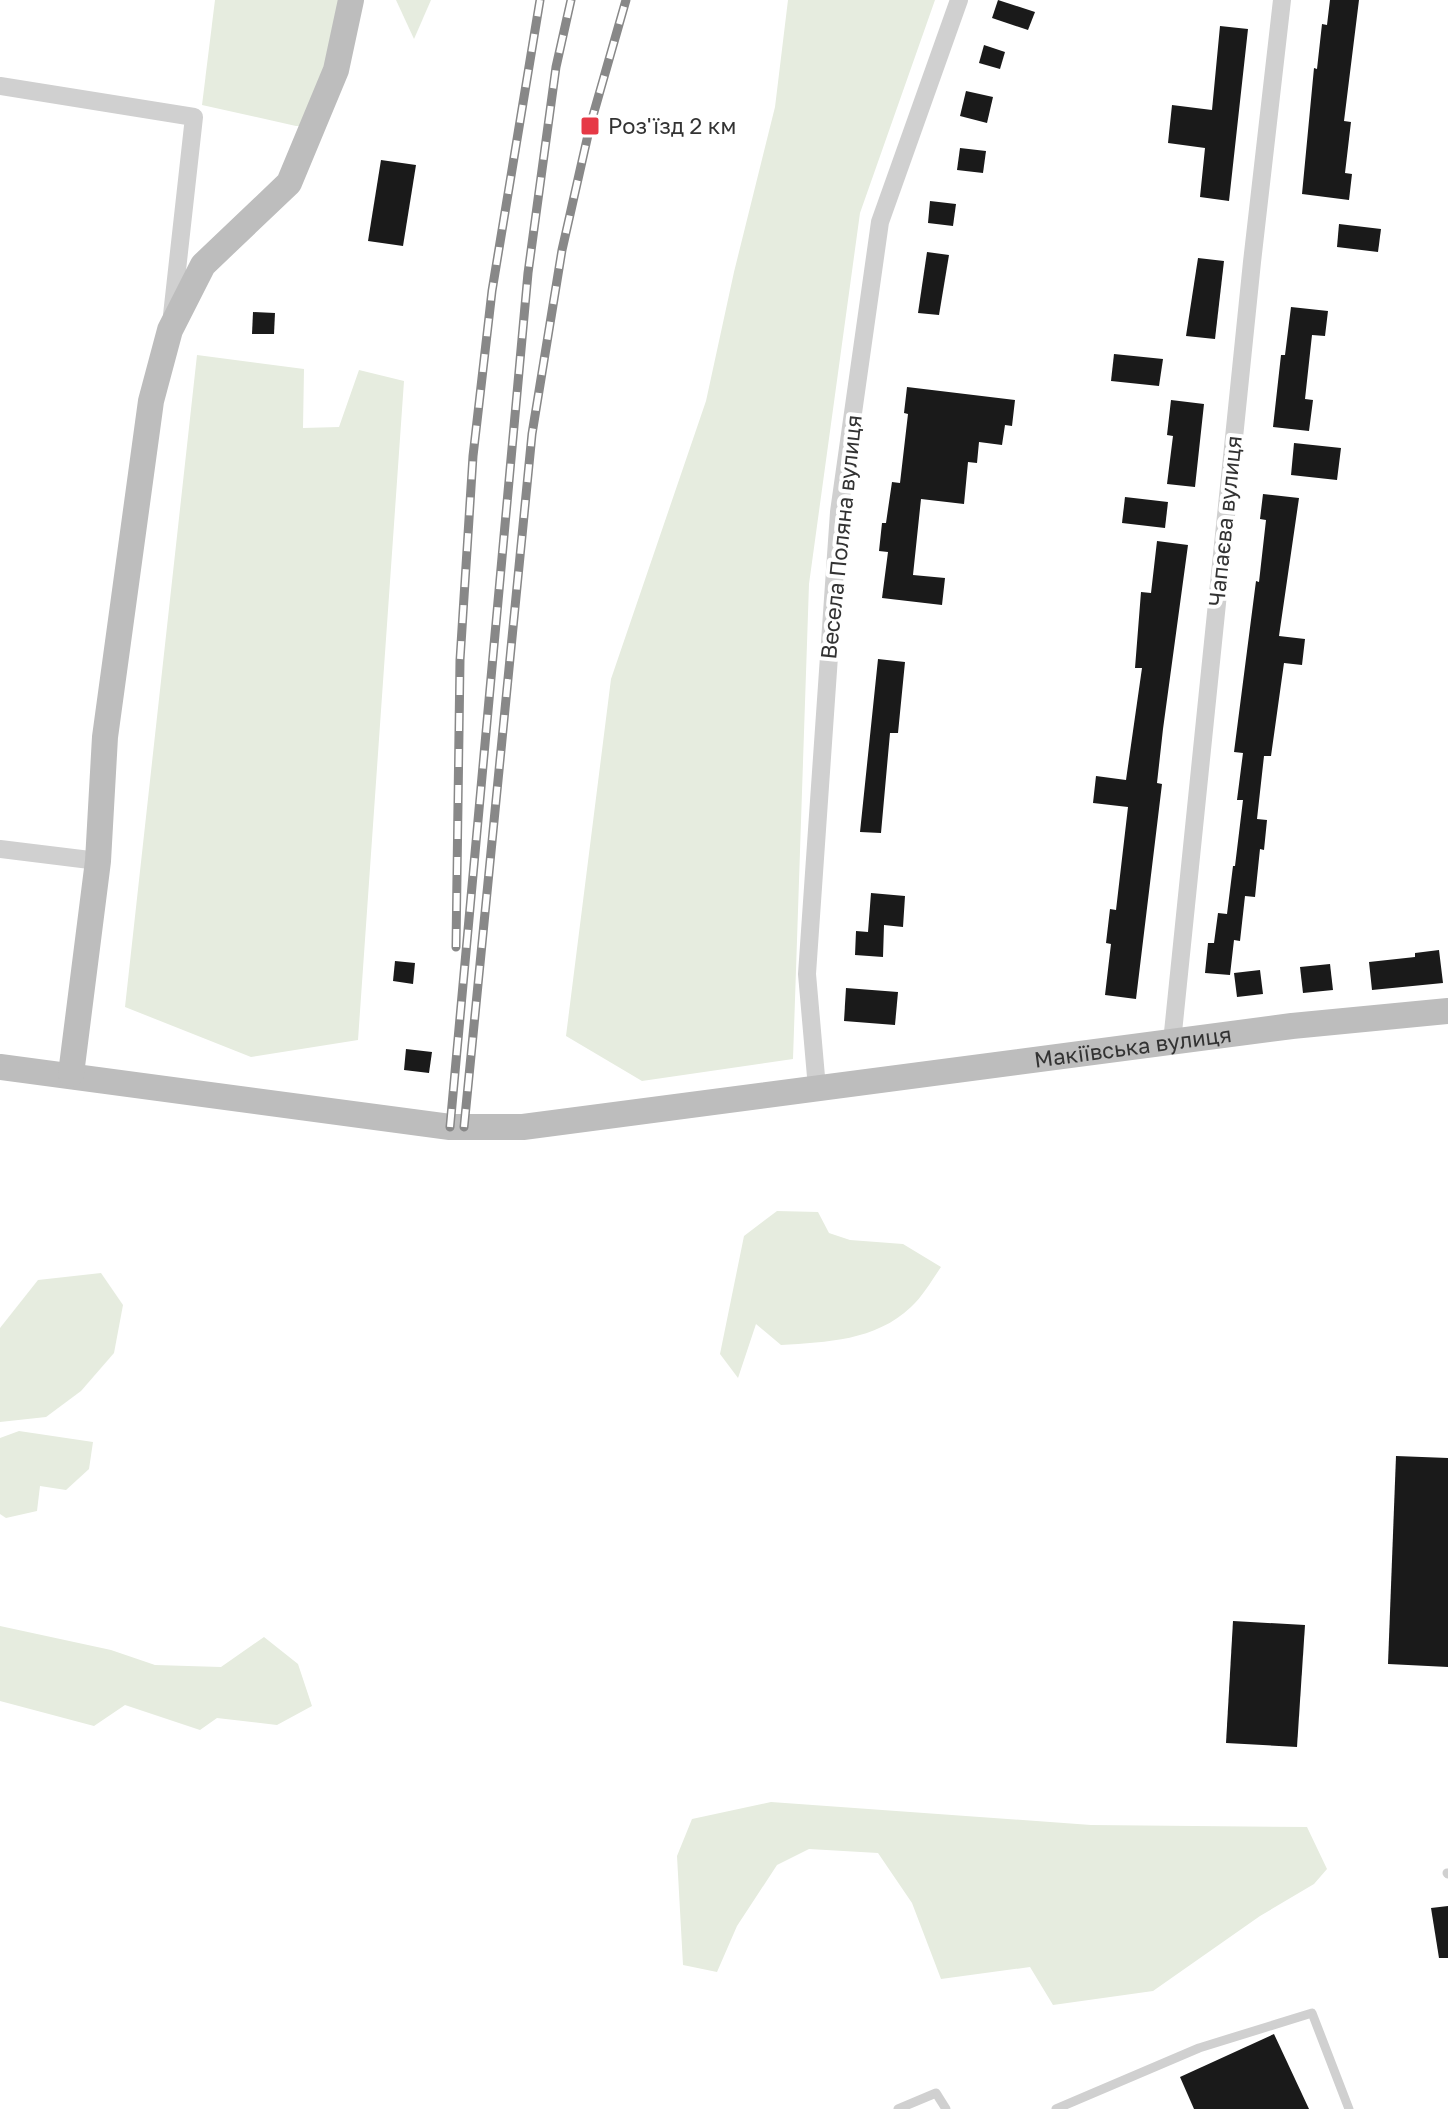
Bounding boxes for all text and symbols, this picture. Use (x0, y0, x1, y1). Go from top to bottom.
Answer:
place label: Роз'їзд 2 км (608, 112, 736, 139)
marker: Роз'їзд 2 км (579, 115, 601, 137)
street label: Весела Поляна вулиця (814, 413, 867, 661)
street label: Чапаєва вулиця (1202, 434, 1247, 608)
street label: Макіївська вулиця (1032, 1020, 1233, 1073)

